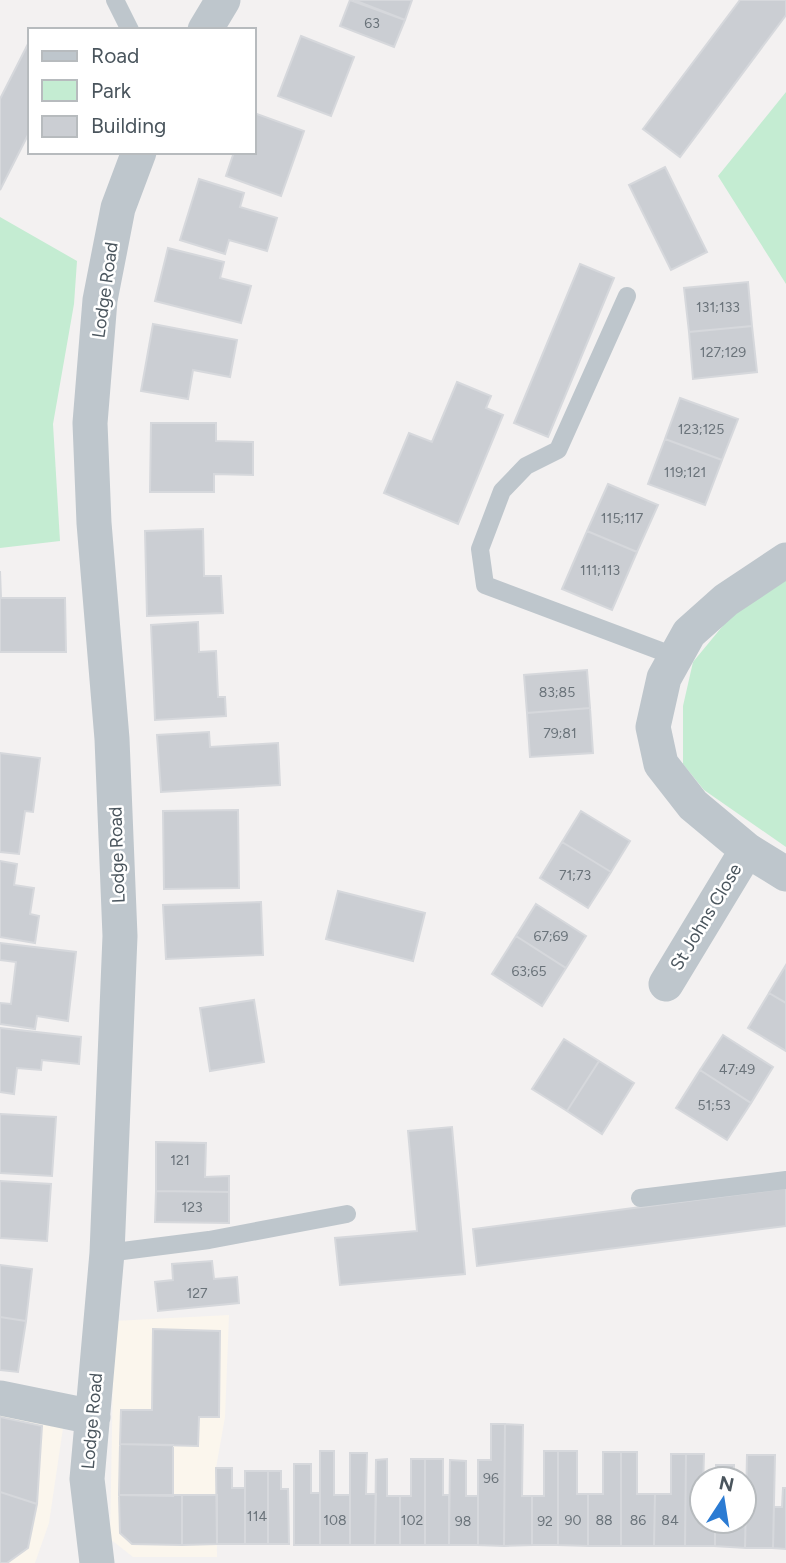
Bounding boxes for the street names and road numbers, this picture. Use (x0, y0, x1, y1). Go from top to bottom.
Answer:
street label: Lodge Road (87, 241, 123, 339)
street label: Lodge Road (104, 806, 130, 904)
street label: St Johns Close (666, 860, 747, 974)
street label: Lodge Road (77, 1372, 107, 1470)

